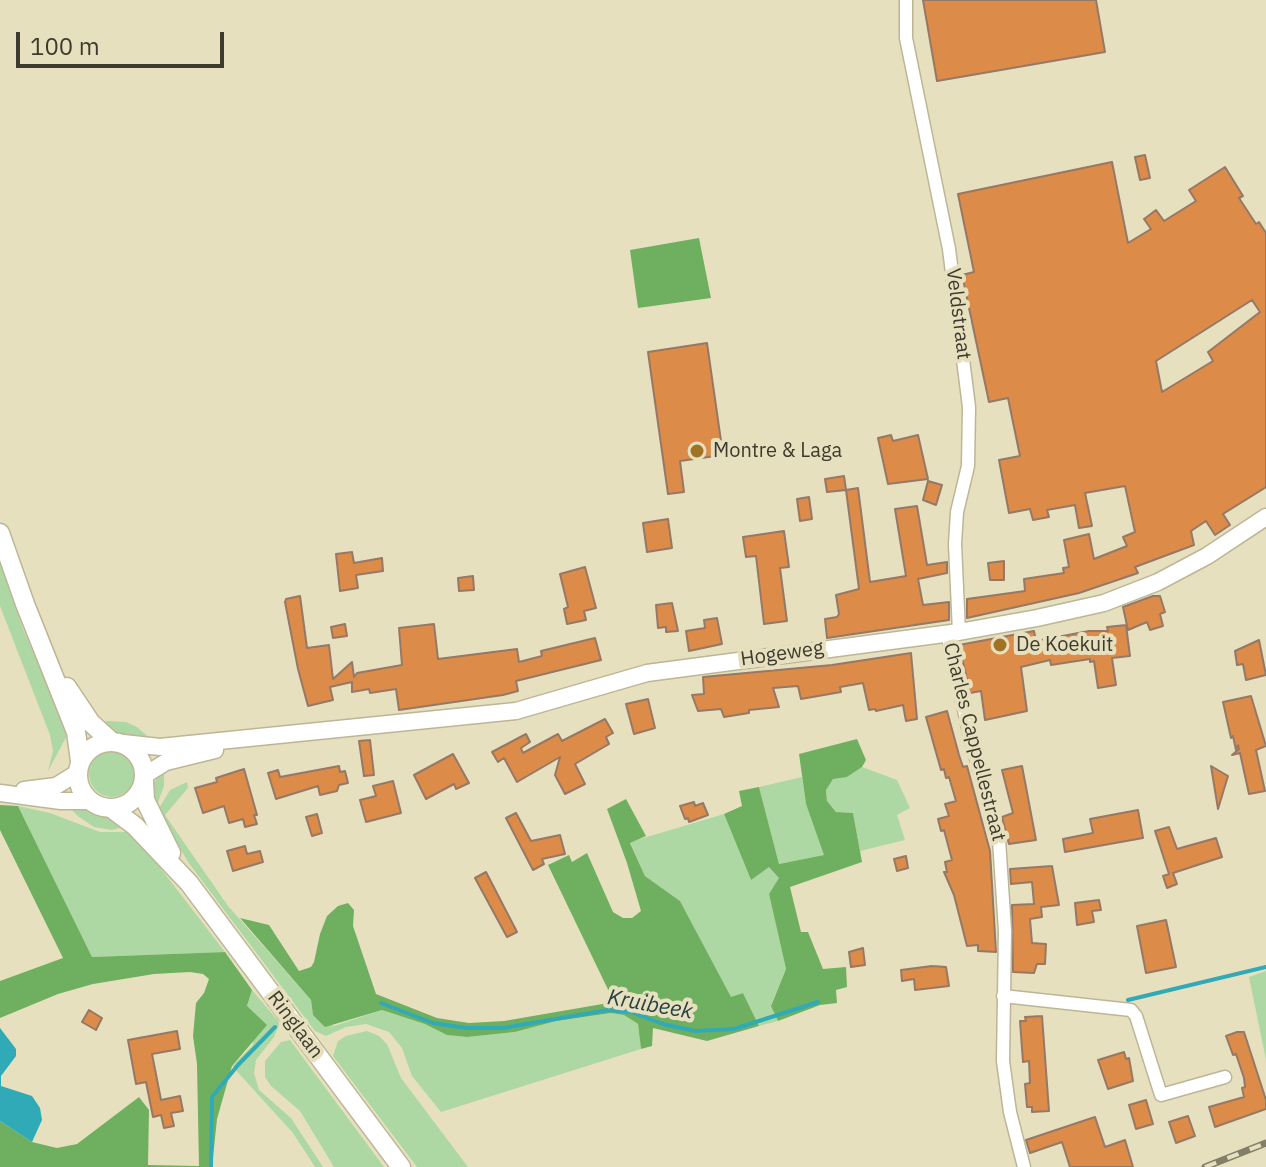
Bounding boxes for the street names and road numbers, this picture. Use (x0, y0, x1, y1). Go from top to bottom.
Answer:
street label: Veldstraat (940, 267, 976, 361)
street label: Hogeweg (739, 636, 825, 672)
street label: Charles Cappellestraat (938, 640, 1010, 844)
street label: Ringlaan (262, 987, 328, 1063)

